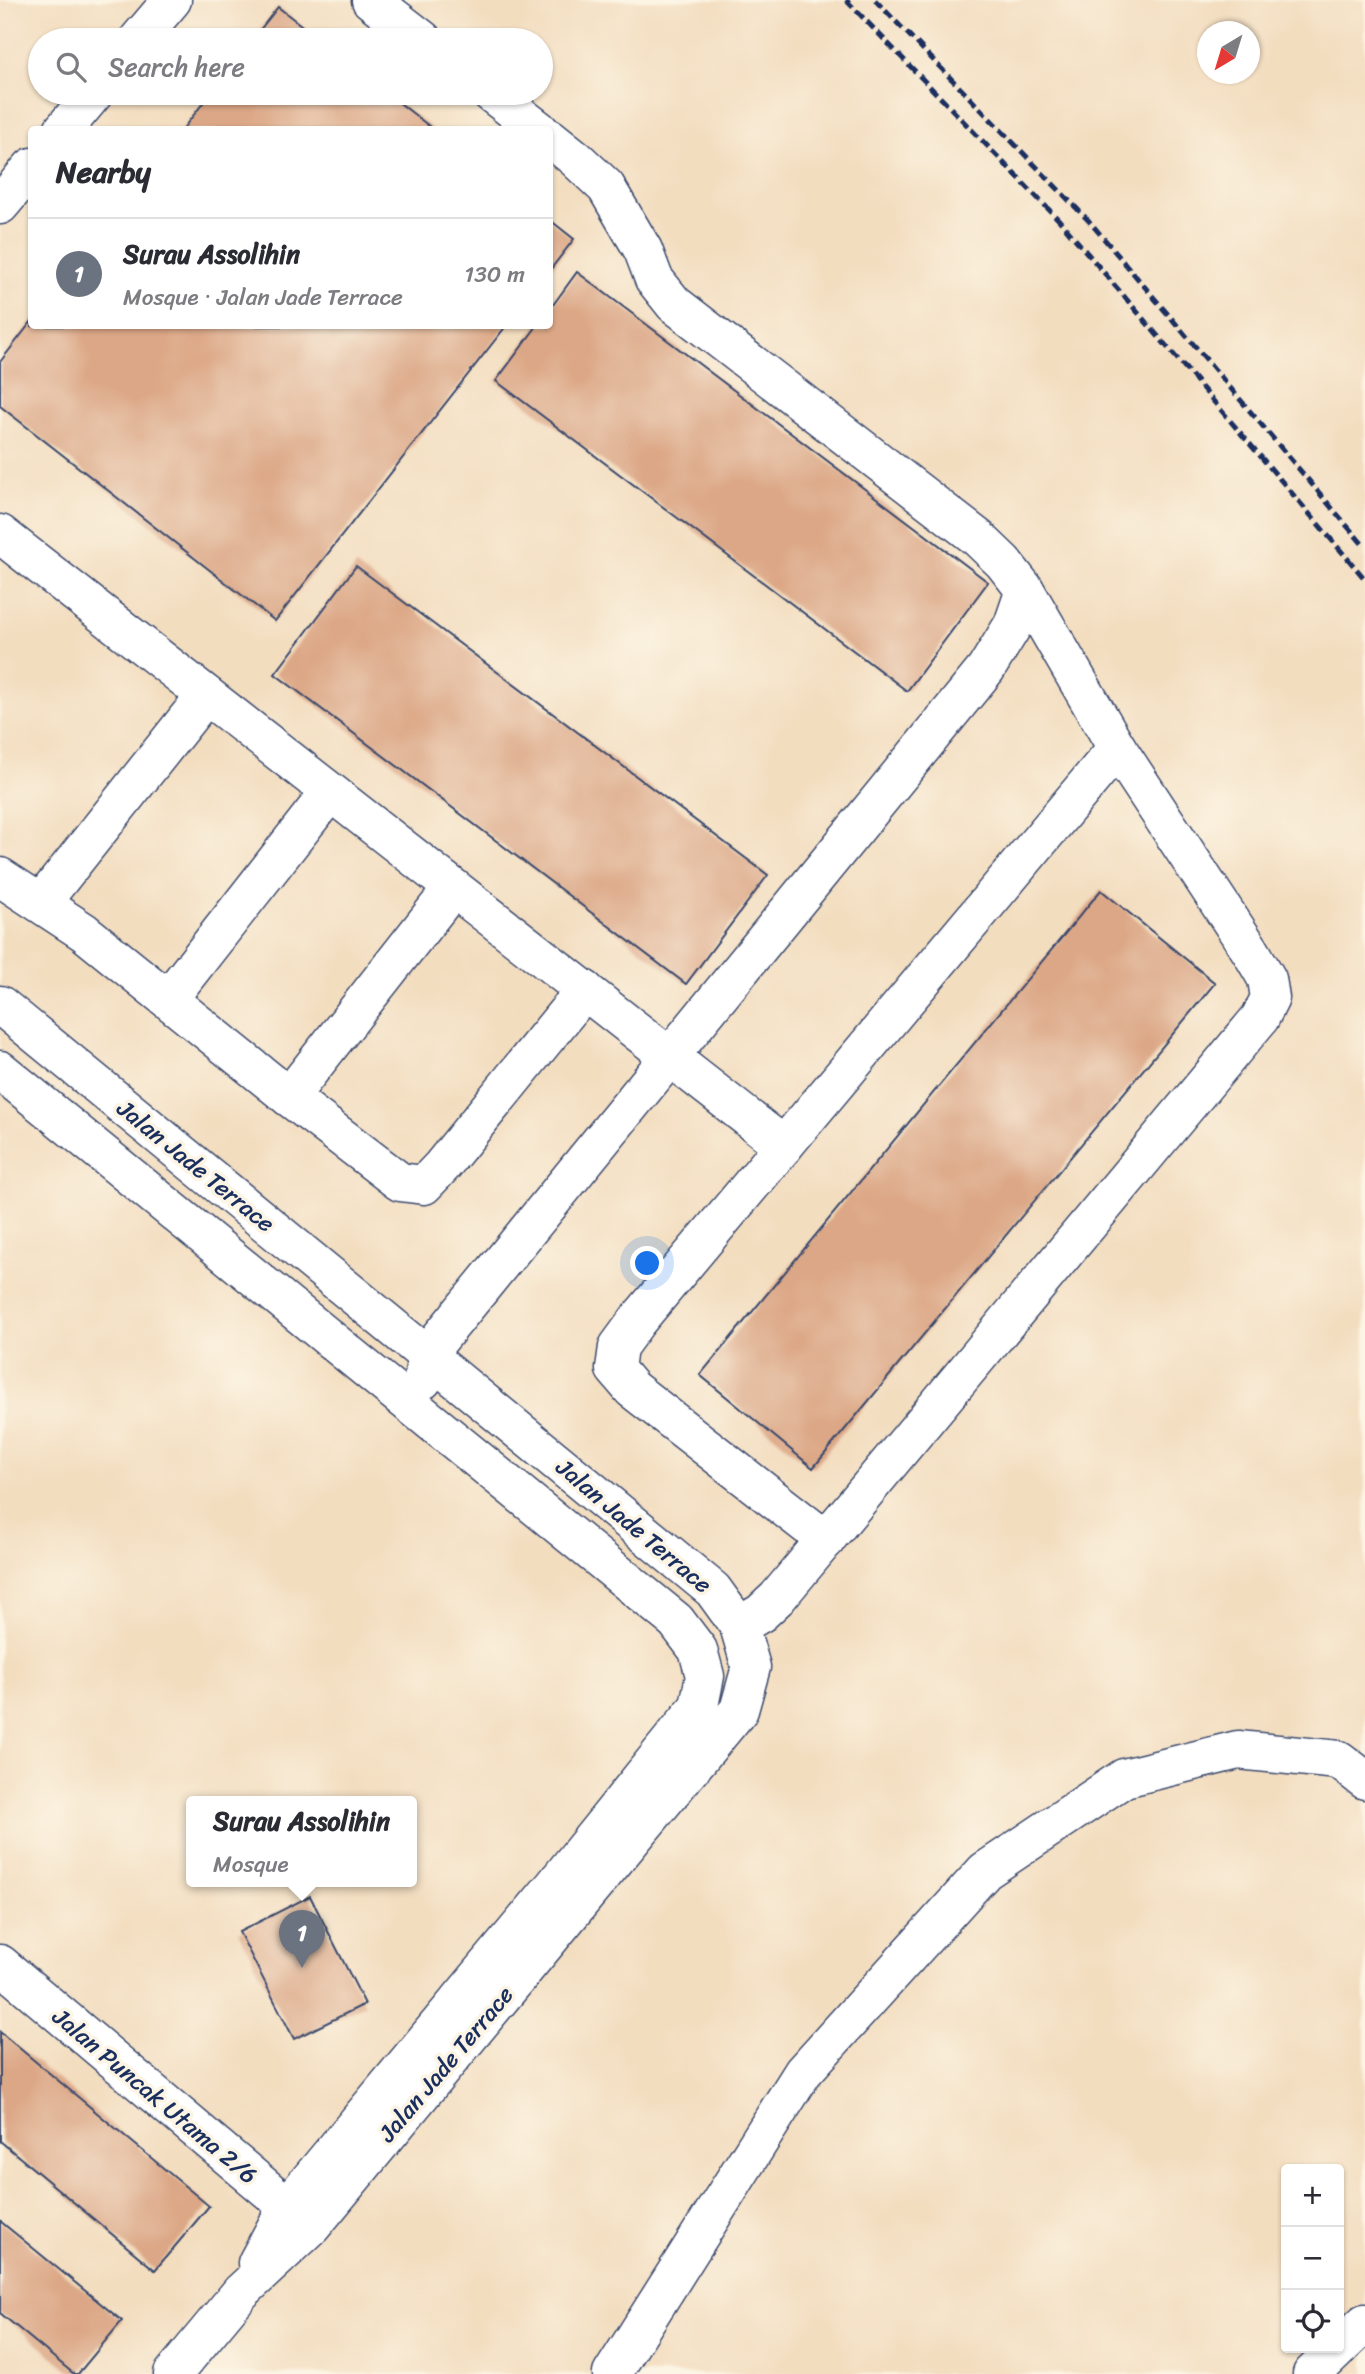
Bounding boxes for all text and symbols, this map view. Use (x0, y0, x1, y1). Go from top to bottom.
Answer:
north arrow (1197, 21, 1260, 84)
search box (28, 28, 553, 105)
text: Search here (108, 44, 245, 90)
icon: search (52, 48, 90, 86)
text: Nearby (56, 145, 151, 199)
text: Surau Assolihin (123, 231, 300, 277)
text: 1 (74, 254, 84, 295)
text: 130 m (464, 254, 525, 295)
text: Mosque · Jalan Jade Terrace (123, 277, 403, 318)
street label: Jalan Jade Terrace (107, 1088, 285, 1243)
your location (630, 1246, 664, 1280)
street label: Jalan Jade Terrace (545, 1447, 722, 1604)
popup (186, 1796, 417, 1887)
text: Surau Assolihin (213, 1798, 390, 1844)
text: Mosque (213, 1844, 289, 1885)
pin: 1 (279, 1910, 325, 1968)
street label: Jalan Jade Terrace (367, 1976, 524, 2153)
street label: Jalan Puncak Utama 2/6 (42, 1996, 267, 2195)
map controls (1281, 2164, 1344, 2353)
button: + (1281, 2164, 1344, 2227)
button: − (1281, 2227, 1344, 2290)
button: locate (1281, 2290, 1344, 2353)

